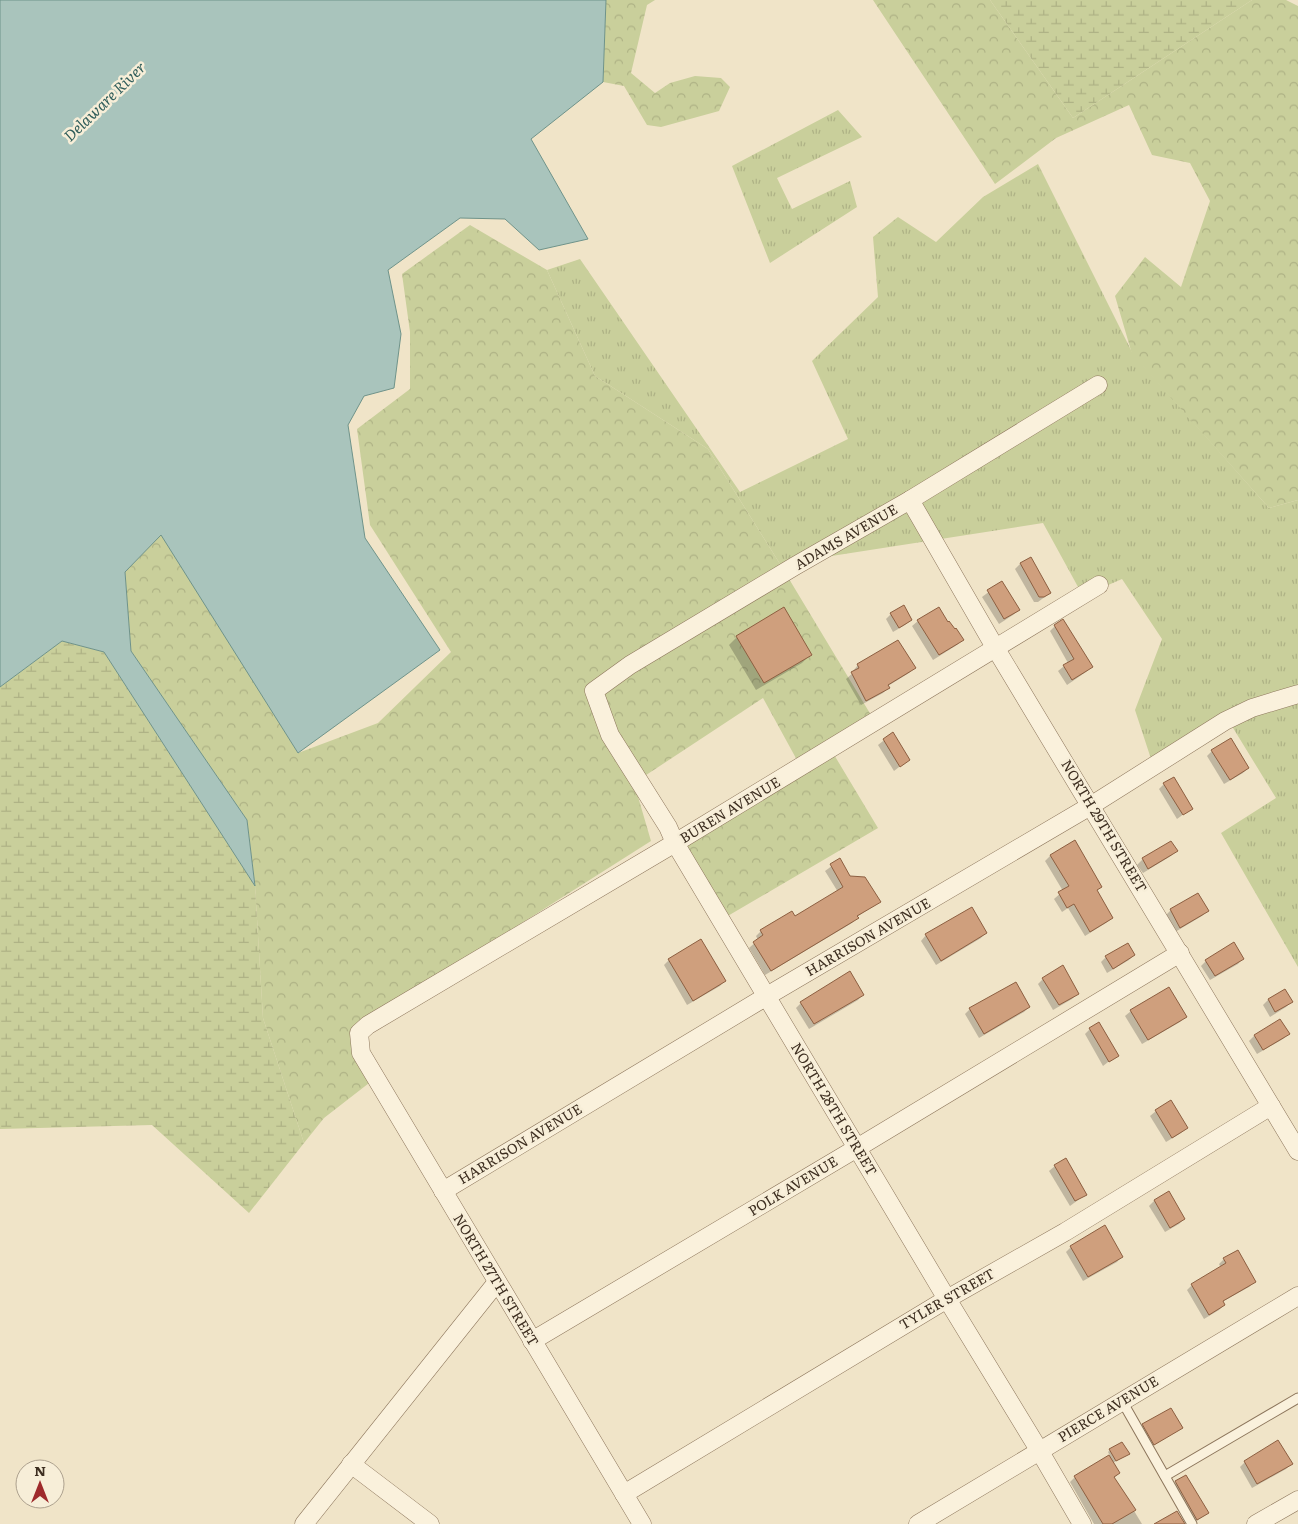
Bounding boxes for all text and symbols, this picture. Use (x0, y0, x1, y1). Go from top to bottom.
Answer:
water label: Delaware River (58, 56, 150, 146)
street label: ADAMS AVENUE (790, 498, 901, 574)
street label: NORTH 29TH STREET (1057, 755, 1152, 896)
street label: BUREN AVENUE (675, 771, 784, 847)
street label: HARRISON AVENUE (801, 892, 934, 980)
street label: NORTH 28TH STREET (787, 1038, 883, 1179)
street label: HARRISON AVENUE (454, 1098, 585, 1188)
street label: POLK AVENUE (744, 1150, 841, 1220)
street label: NORTH 27TH STREET (449, 1209, 544, 1350)
street label: TYLER STREET (895, 1263, 998, 1334)
street label: PIERCE AVENUE (1053, 1370, 1162, 1446)
north arrow (15, 1459, 65, 1509)
text: N (34, 1460, 46, 1480)

